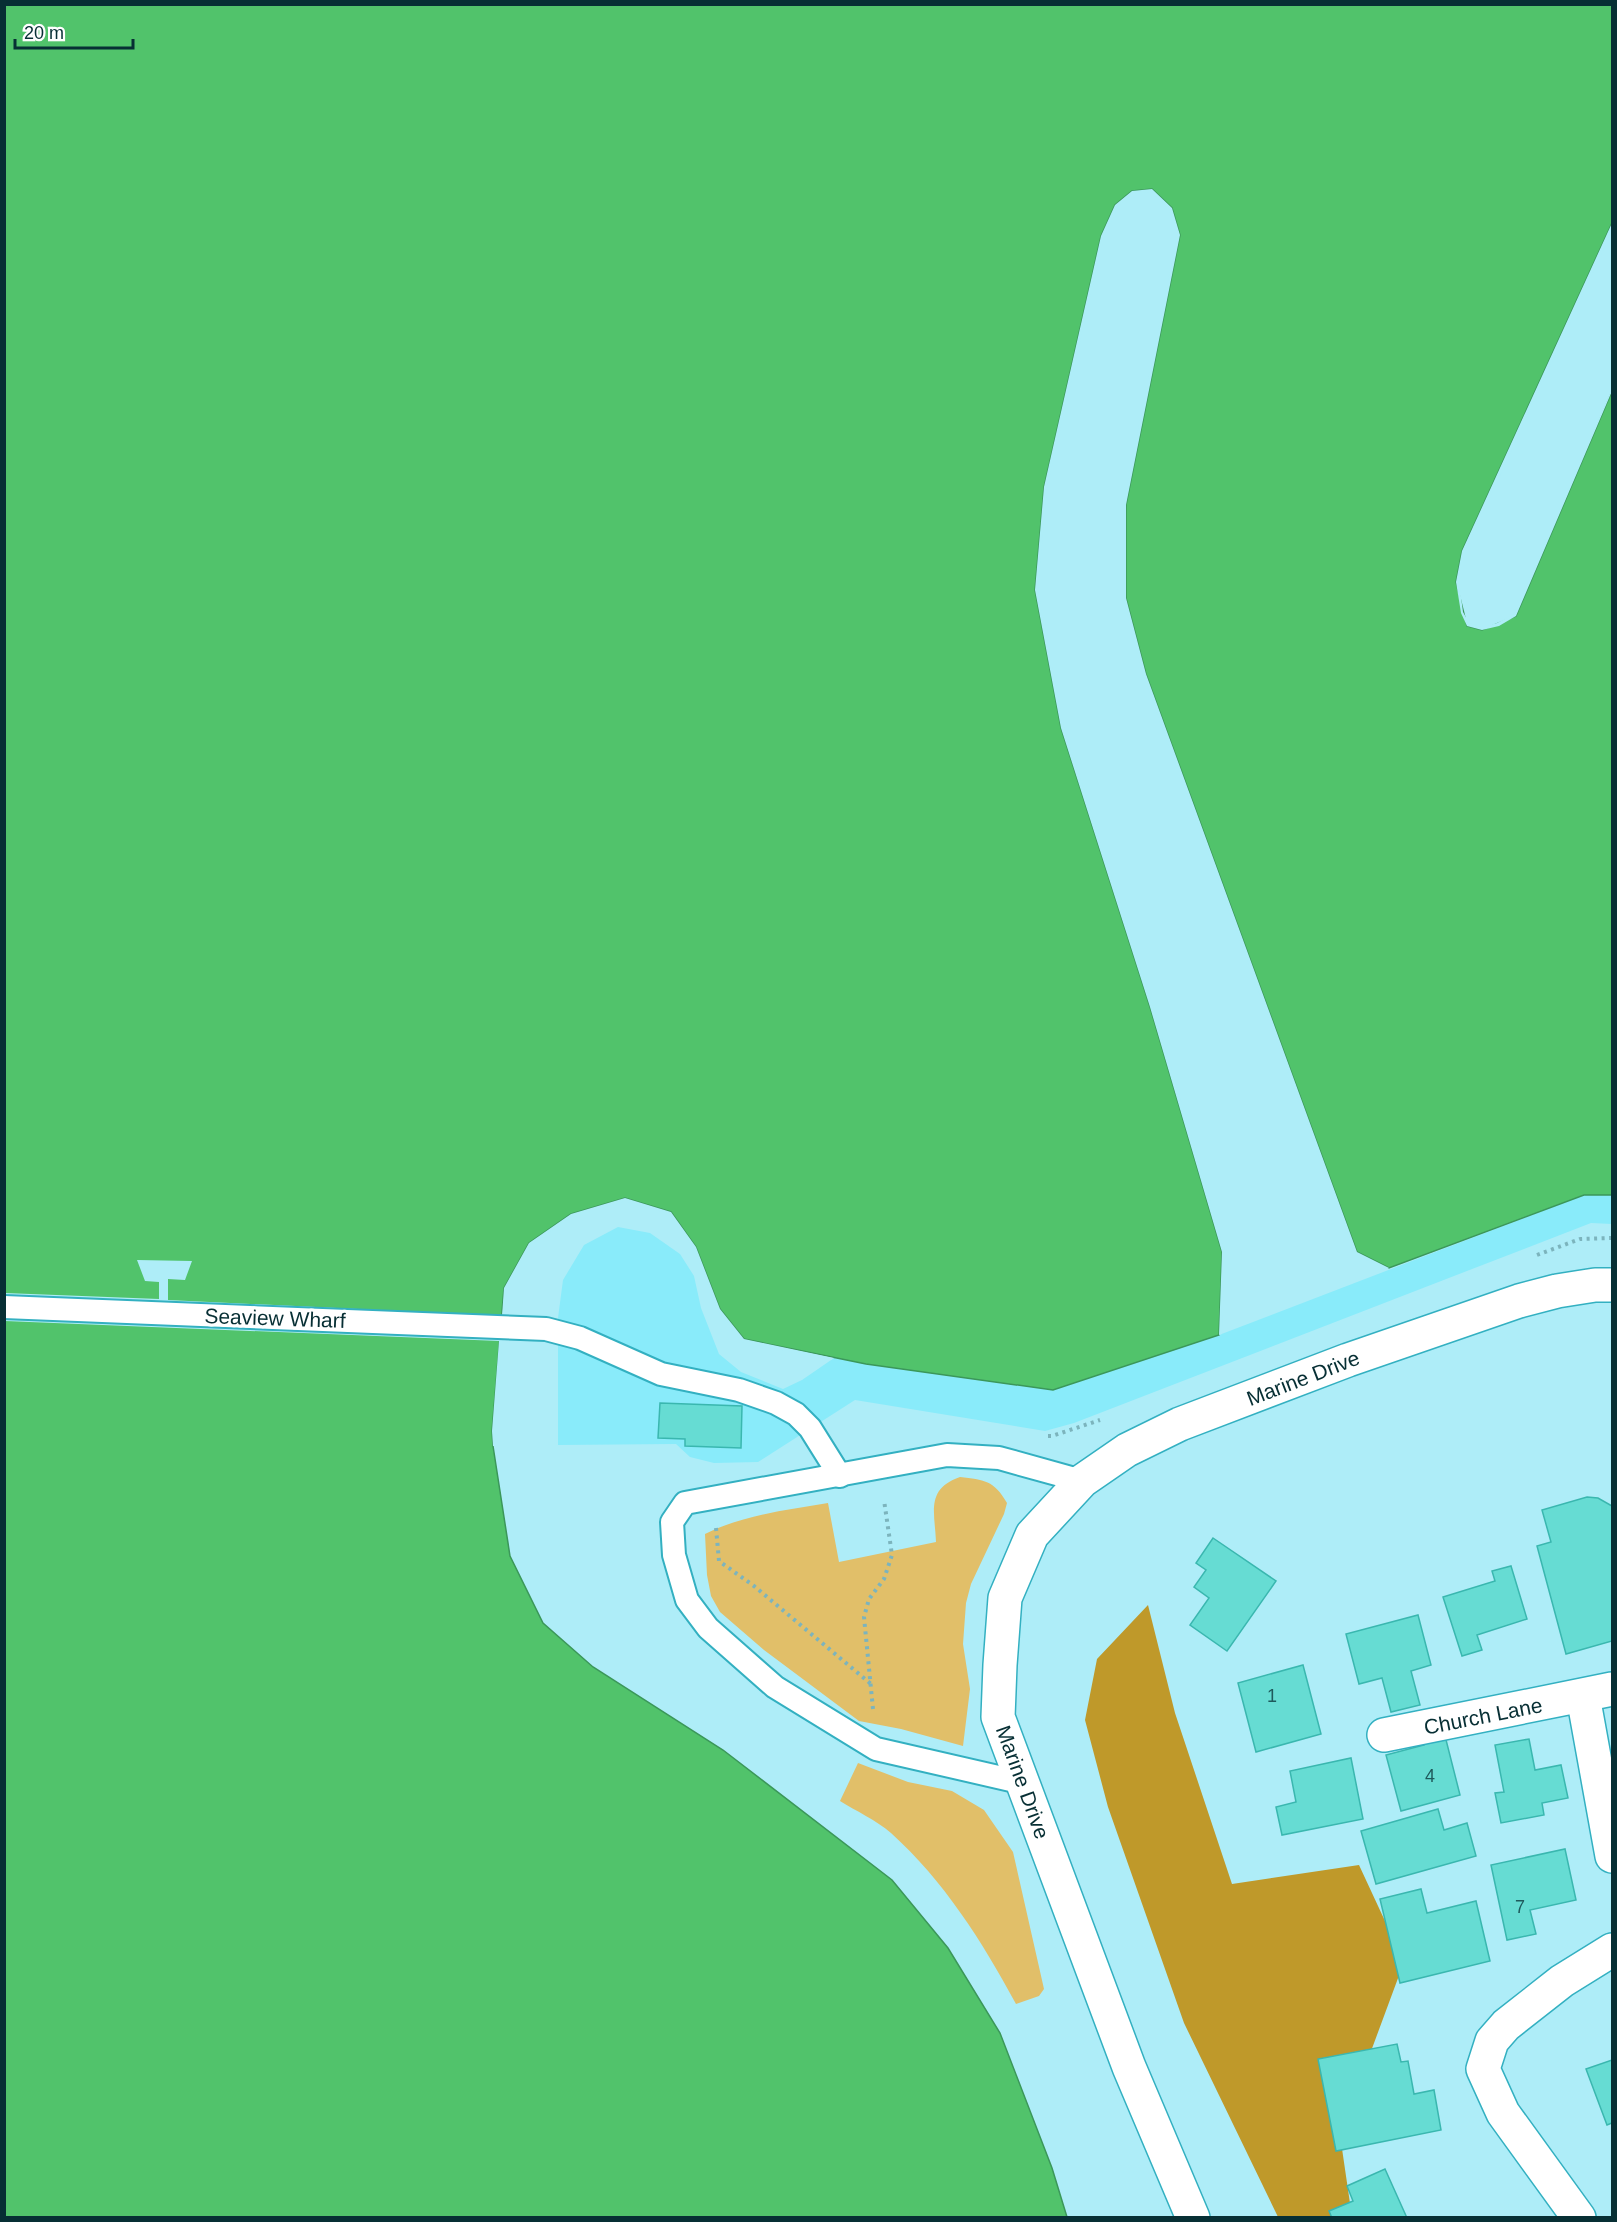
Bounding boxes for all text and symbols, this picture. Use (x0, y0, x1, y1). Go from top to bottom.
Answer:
scale bar (15, 12, 134, 50)
text: 20 m (24, 23, 64, 43)
street label: Seaview Wharf (204, 1304, 346, 1332)
street label: Marine Drive (1243, 1346, 1363, 1410)
house number: 1 (1267, 1686, 1277, 1706)
street label: Church Lane (1422, 1693, 1544, 1739)
street label: Marine Drive (992, 1722, 1054, 1842)
house number: 4 (1425, 1766, 1435, 1786)
house number: 7 (1515, 1897, 1525, 1917)

